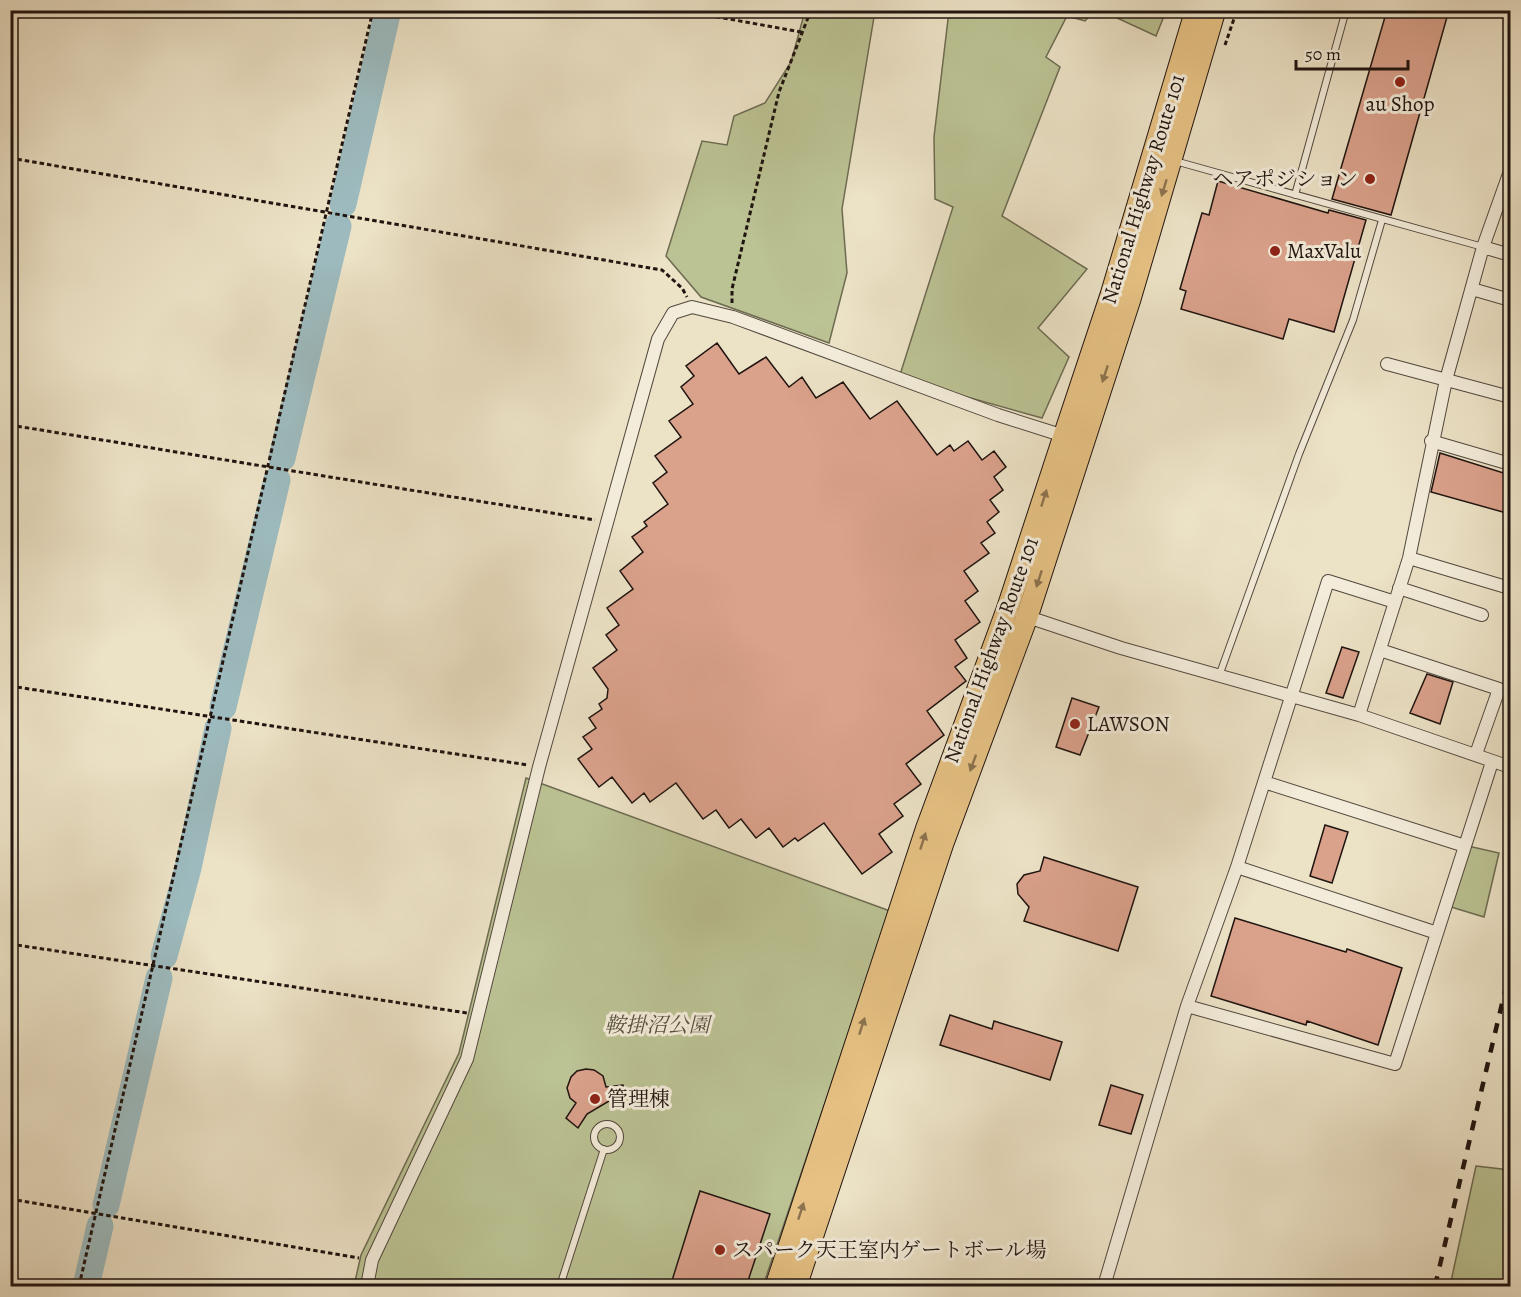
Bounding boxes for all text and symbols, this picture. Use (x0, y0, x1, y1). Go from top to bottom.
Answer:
scale bar (1296, 33, 1408, 71)
text: 50 m (1305, 42, 1341, 66)
street label: National Highway Route 101 (1095, 71, 1191, 307)
marker: au Shop (1393, 75, 1407, 89)
place label: au Shop (1366, 90, 1435, 118)
place label: ヘアポジション (1213, 165, 1358, 193)
marker: ヘアポジション (1363, 172, 1377, 186)
one-way arrow (1158, 179, 1168, 197)
place label: MaxValu (1287, 237, 1362, 265)
marker: MaxValu (1268, 244, 1282, 258)
one-way arrow (1100, 365, 1110, 383)
one-way arrow (1040, 489, 1049, 507)
street label: National Highway Route 101 (937, 533, 1045, 767)
one-way arrow (1034, 570, 1043, 588)
place label: LAWSON (1087, 710, 1170, 738)
marker: LAWSON (1068, 717, 1082, 731)
one-way arrow (968, 754, 977, 772)
one-way arrow (918, 832, 928, 850)
park label: 鞍掛沼公園 (605, 1011, 712, 1039)
one-way arrow (857, 1017, 867, 1035)
place label: 管理棟 (607, 1085, 670, 1113)
marker: 管理棟 (588, 1092, 602, 1106)
one-way arrow (796, 1202, 806, 1220)
place label: スパーク天王室内ゲートボール場 (732, 1236, 1047, 1264)
marker: スパーク天王室内ゲートボール場 (713, 1243, 727, 1257)

